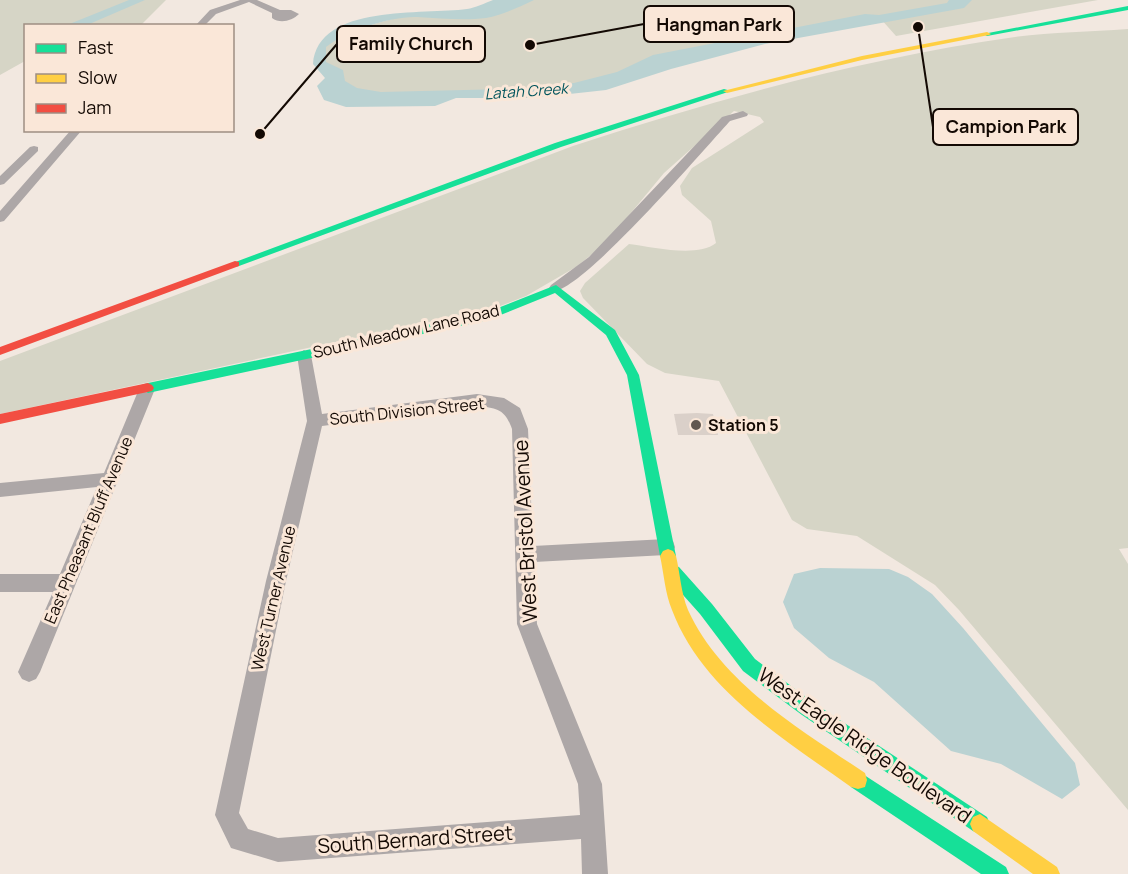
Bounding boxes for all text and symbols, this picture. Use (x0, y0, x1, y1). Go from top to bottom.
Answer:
callout: Hangman Park (644, 6, 794, 42)
text: Hangman Park (656, 12, 783, 36)
legend (24, 24, 234, 132)
callout: Family Church (337, 26, 485, 62)
text: Family Church (349, 31, 473, 55)
text: Fast (78, 35, 113, 59)
text: Slow (78, 65, 118, 89)
water label: Latah Creek (484, 77, 571, 104)
text: Jam (78, 95, 112, 119)
callout: Campion Park (933, 109, 1078, 145)
text: Campion Park (946, 114, 1068, 138)
street label: South Meadow Lane Road (311, 299, 501, 363)
street label: South Division Street (328, 392, 486, 430)
place label: Station 5 (708, 414, 779, 436)
marker: Station 5 (689, 418, 703, 432)
street label: East Pheasant Bluff Avenue (39, 433, 137, 627)
street label: West Bristol Avenue (507, 439, 543, 623)
street label: West Turner Avenue (246, 523, 300, 673)
street label: West Eagle Ridge Boulevard (753, 661, 977, 829)
street label: South Bernard Street (316, 819, 514, 859)

